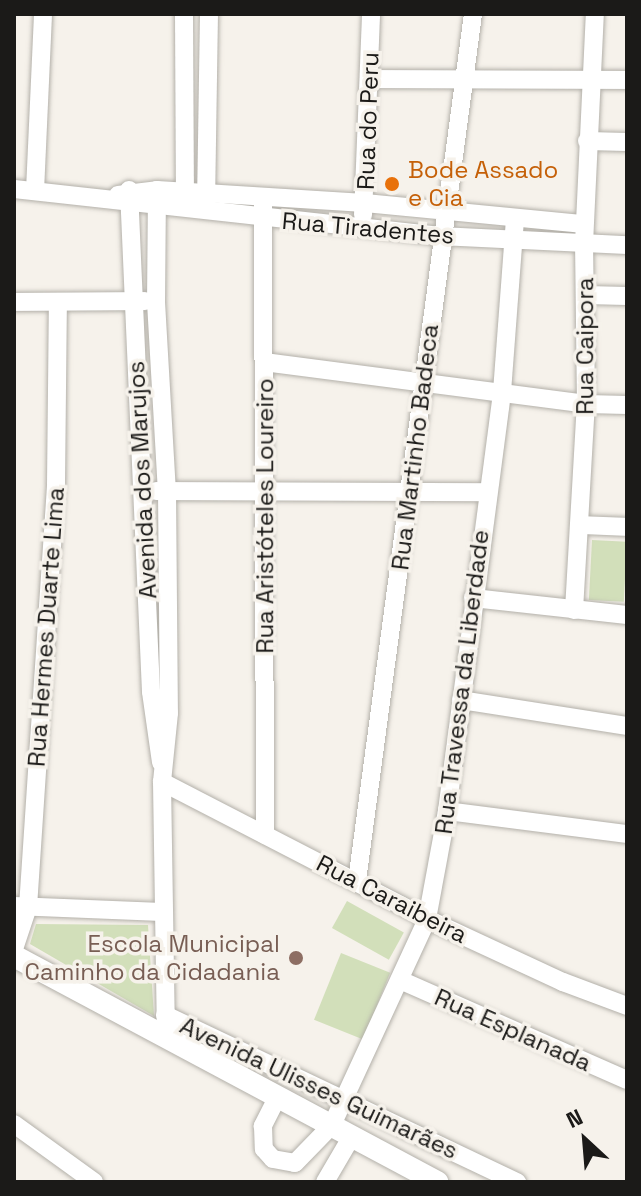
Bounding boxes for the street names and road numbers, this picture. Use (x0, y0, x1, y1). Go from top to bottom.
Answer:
street label: Rua do Peru (351, 51, 385, 191)
street label: Rua Tiradentes (280, 206, 456, 250)
street label: Rua Caipora (571, 277, 599, 415)
street label: Rua Martinho Badeca (386, 322, 444, 572)
street label: Avenida dos Marujos (121, 360, 163, 600)
street label: Rua Aristóteles Loureiro (251, 378, 279, 654)
street label: Rua Hermes Duarte Lima (22, 486, 70, 768)
street label: Rua Travessa da Liberdade (429, 528, 495, 836)
street label: Rua Caraibeira (312, 849, 472, 949)
street label: Rua Esplanada (430, 983, 596, 1077)
street label: Avenida Ulisses Guimarães (175, 1011, 463, 1165)

